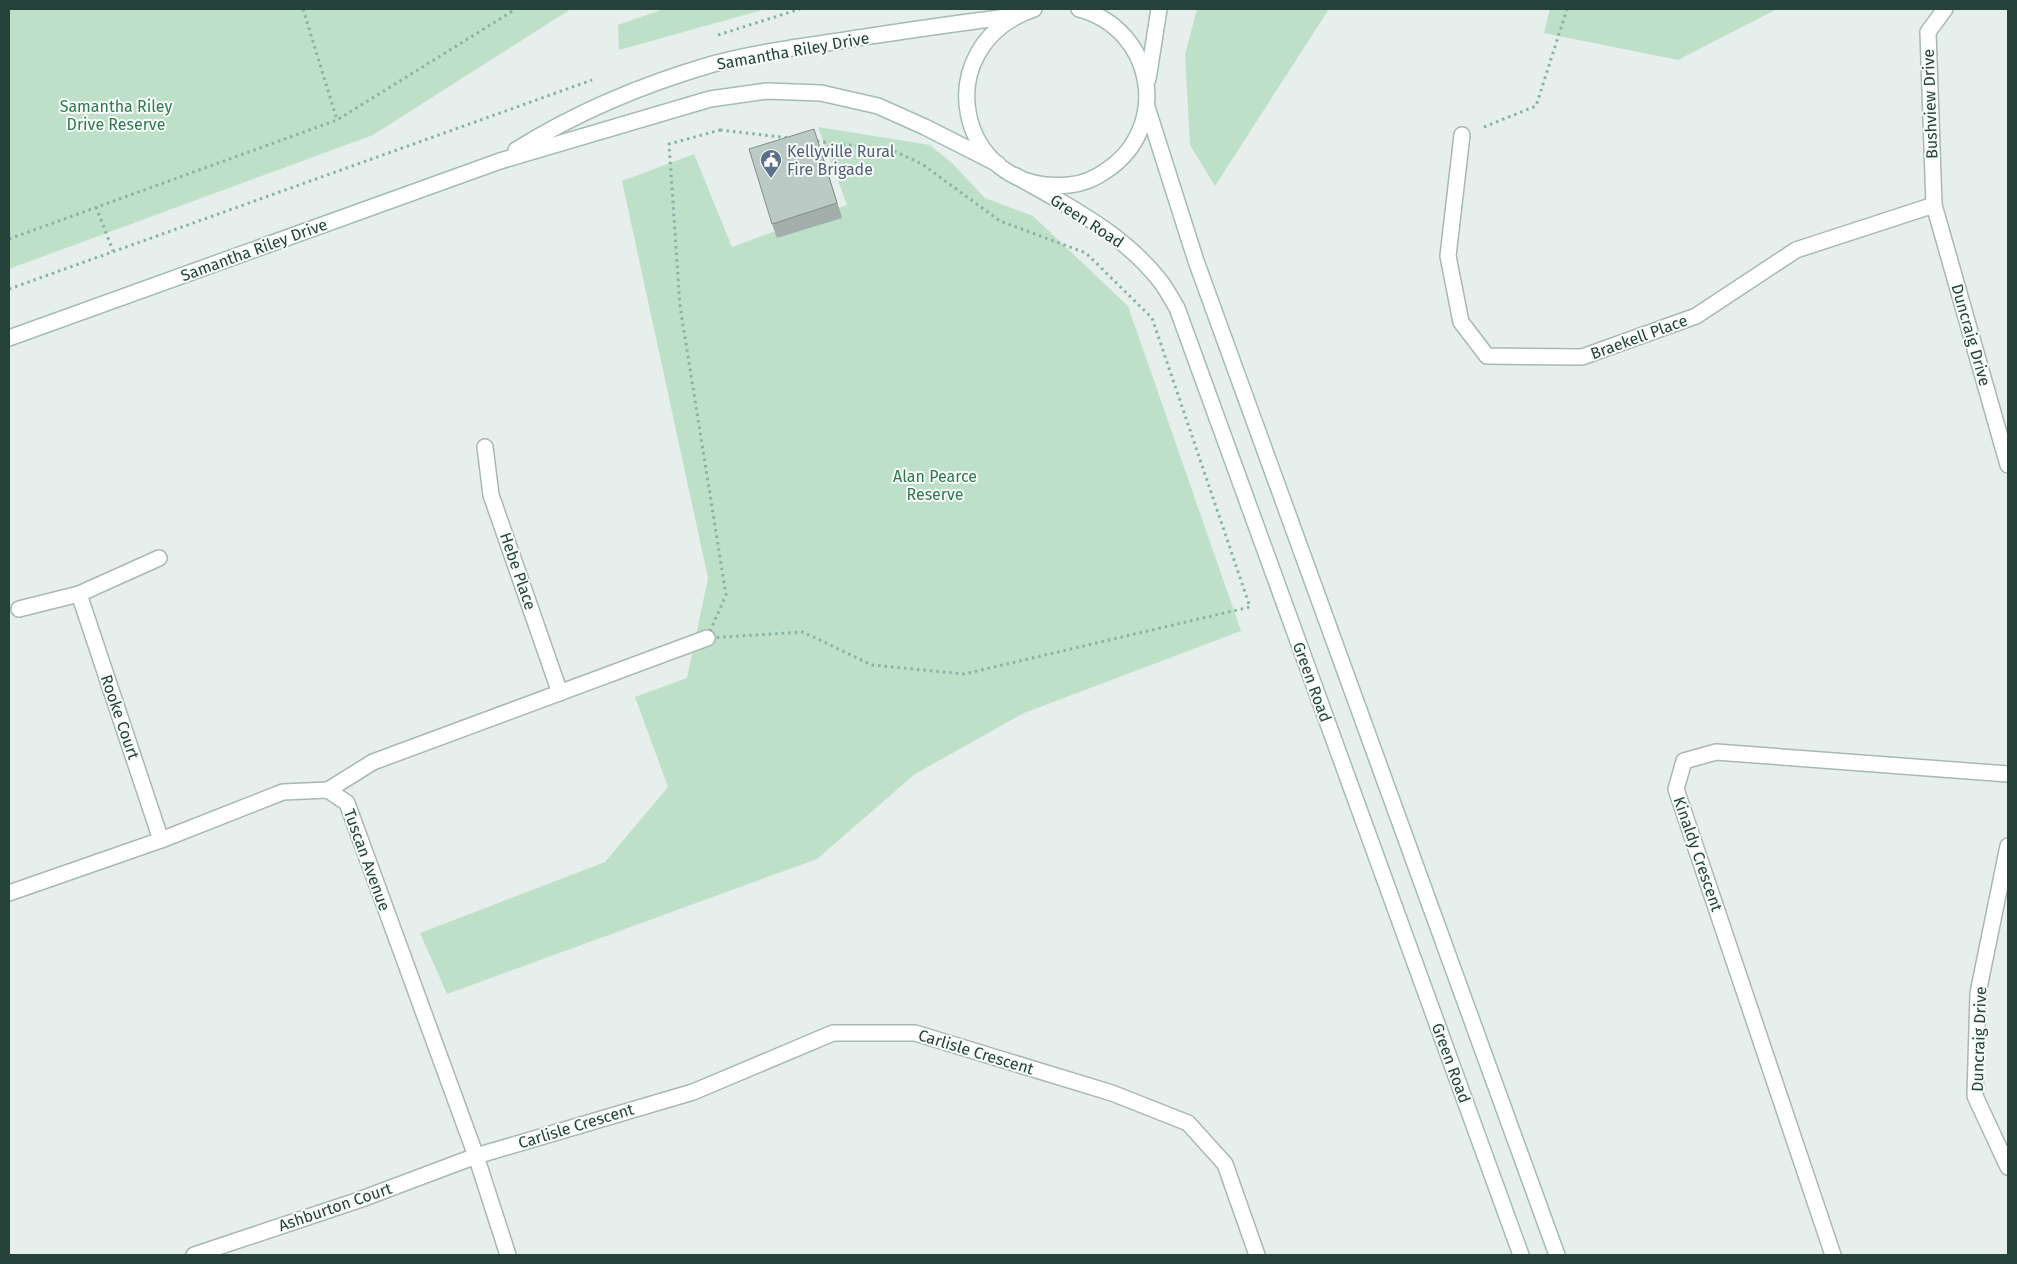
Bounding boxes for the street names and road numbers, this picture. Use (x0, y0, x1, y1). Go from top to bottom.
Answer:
street label: Samantha Riley Drive (715, 28, 871, 74)
street label: Bushview Drive (1919, 49, 1941, 159)
street label: Green Road (1047, 190, 1127, 252)
street label: Samantha Riley Drive (178, 215, 330, 285)
street label: Duncraig Drive (1947, 282, 1995, 388)
street label: Braekell Place (1588, 311, 1690, 363)
street label: Hebe Place (496, 530, 540, 612)
street label: Green Road (1289, 639, 1335, 725)
street label: Rooke Court (97, 672, 143, 762)
street label: Kinaldy Crescent (1669, 794, 1727, 914)
street label: Tuscan Avenue (340, 806, 394, 914)
street label: Duncraig Drive (1968, 986, 1990, 1092)
street label: Green Road (1428, 1020, 1474, 1106)
street label: Carlisle Crescent (916, 1025, 1036, 1079)
street label: Carlisle Crescent (516, 1099, 636, 1153)
street label: Ashburton Court (276, 1179, 394, 1235)

